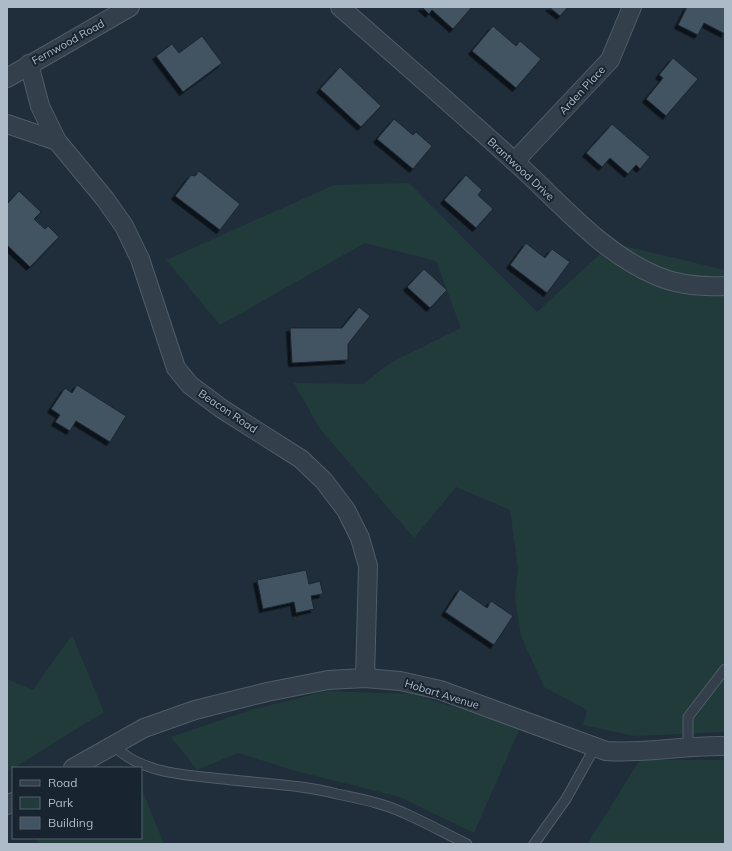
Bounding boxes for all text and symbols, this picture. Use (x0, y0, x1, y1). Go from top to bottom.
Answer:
street label: Fernwood Road (29, 16, 107, 68)
street label: Arden Place (556, 63, 608, 117)
street label: Brantwood Drive (485, 134, 557, 204)
street label: Beacon Road (196, 386, 260, 436)
street label: Hobart Avenue (403, 676, 481, 712)
legend (12, 767, 142, 839)
text: Road (48, 775, 77, 790)
text: Park (48, 795, 74, 810)
text: Building (48, 815, 93, 830)

